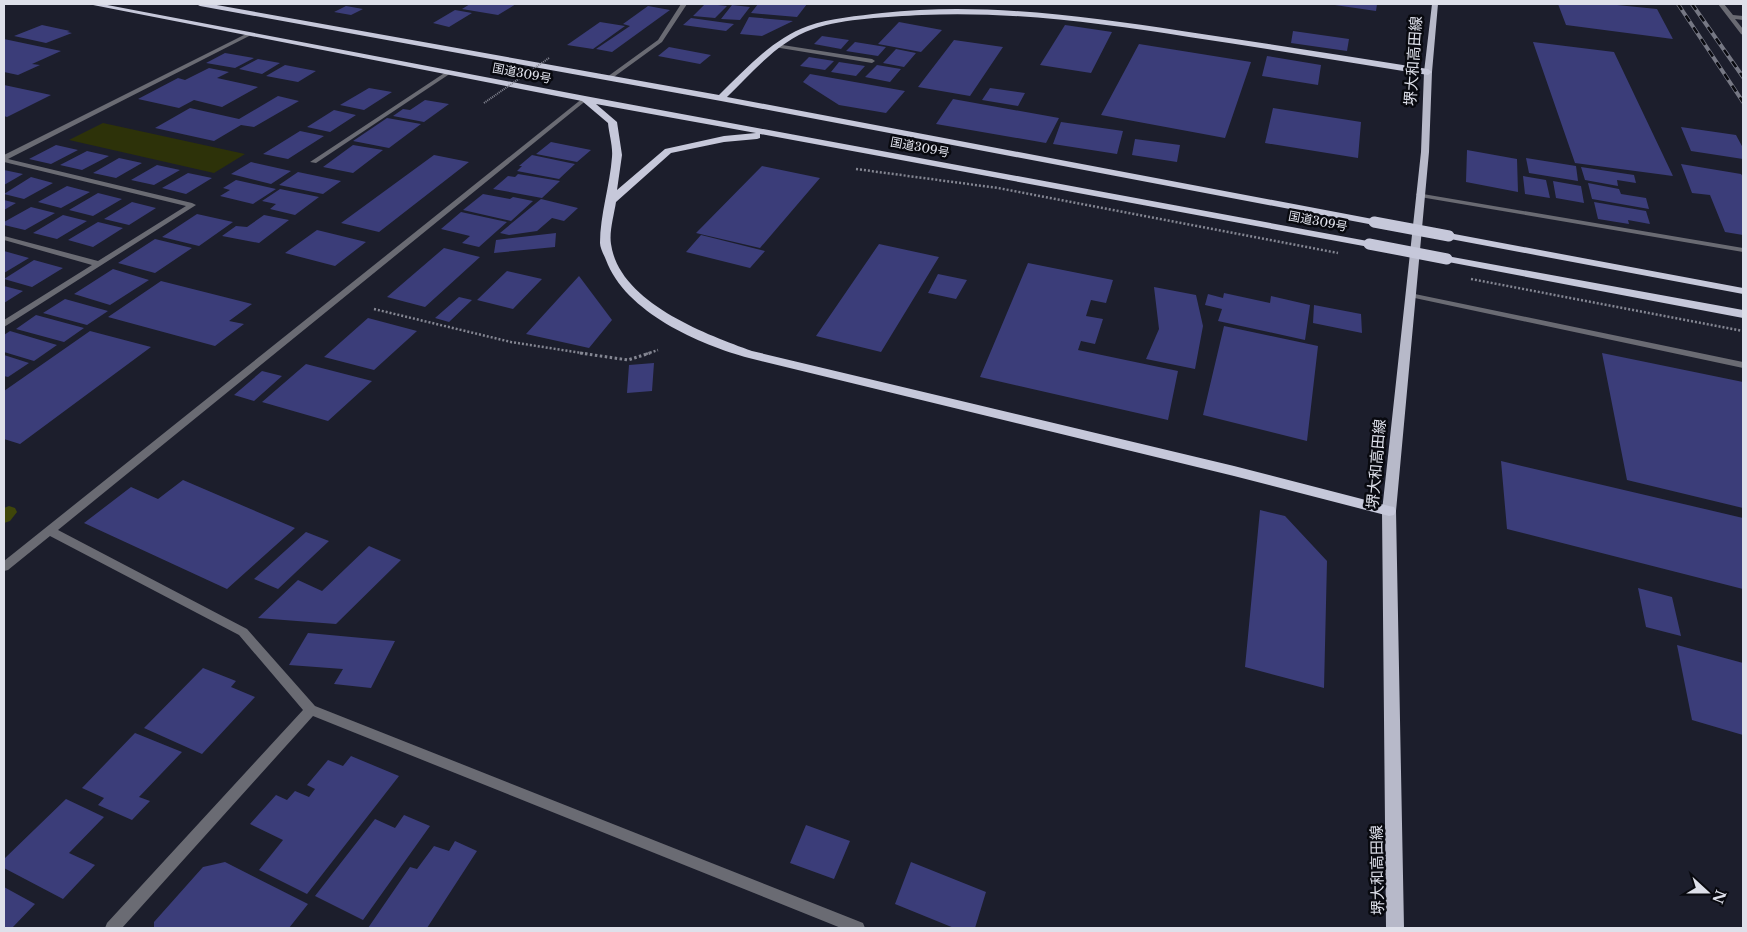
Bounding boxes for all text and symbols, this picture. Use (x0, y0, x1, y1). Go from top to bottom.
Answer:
street label: 堺大和高田線 (1400, 15, 1426, 107)
street label: 国道309号 (491, 60, 553, 86)
street label: 国道309号 (889, 134, 951, 160)
street label: 国道309号 (1287, 208, 1349, 234)
street label: 堺大和高田線 (1363, 418, 1389, 510)
street label: 堺大和高田線 (1367, 825, 1387, 915)
north arrow (1682, 867, 1732, 917)
text: N (1708, 887, 1730, 906)

